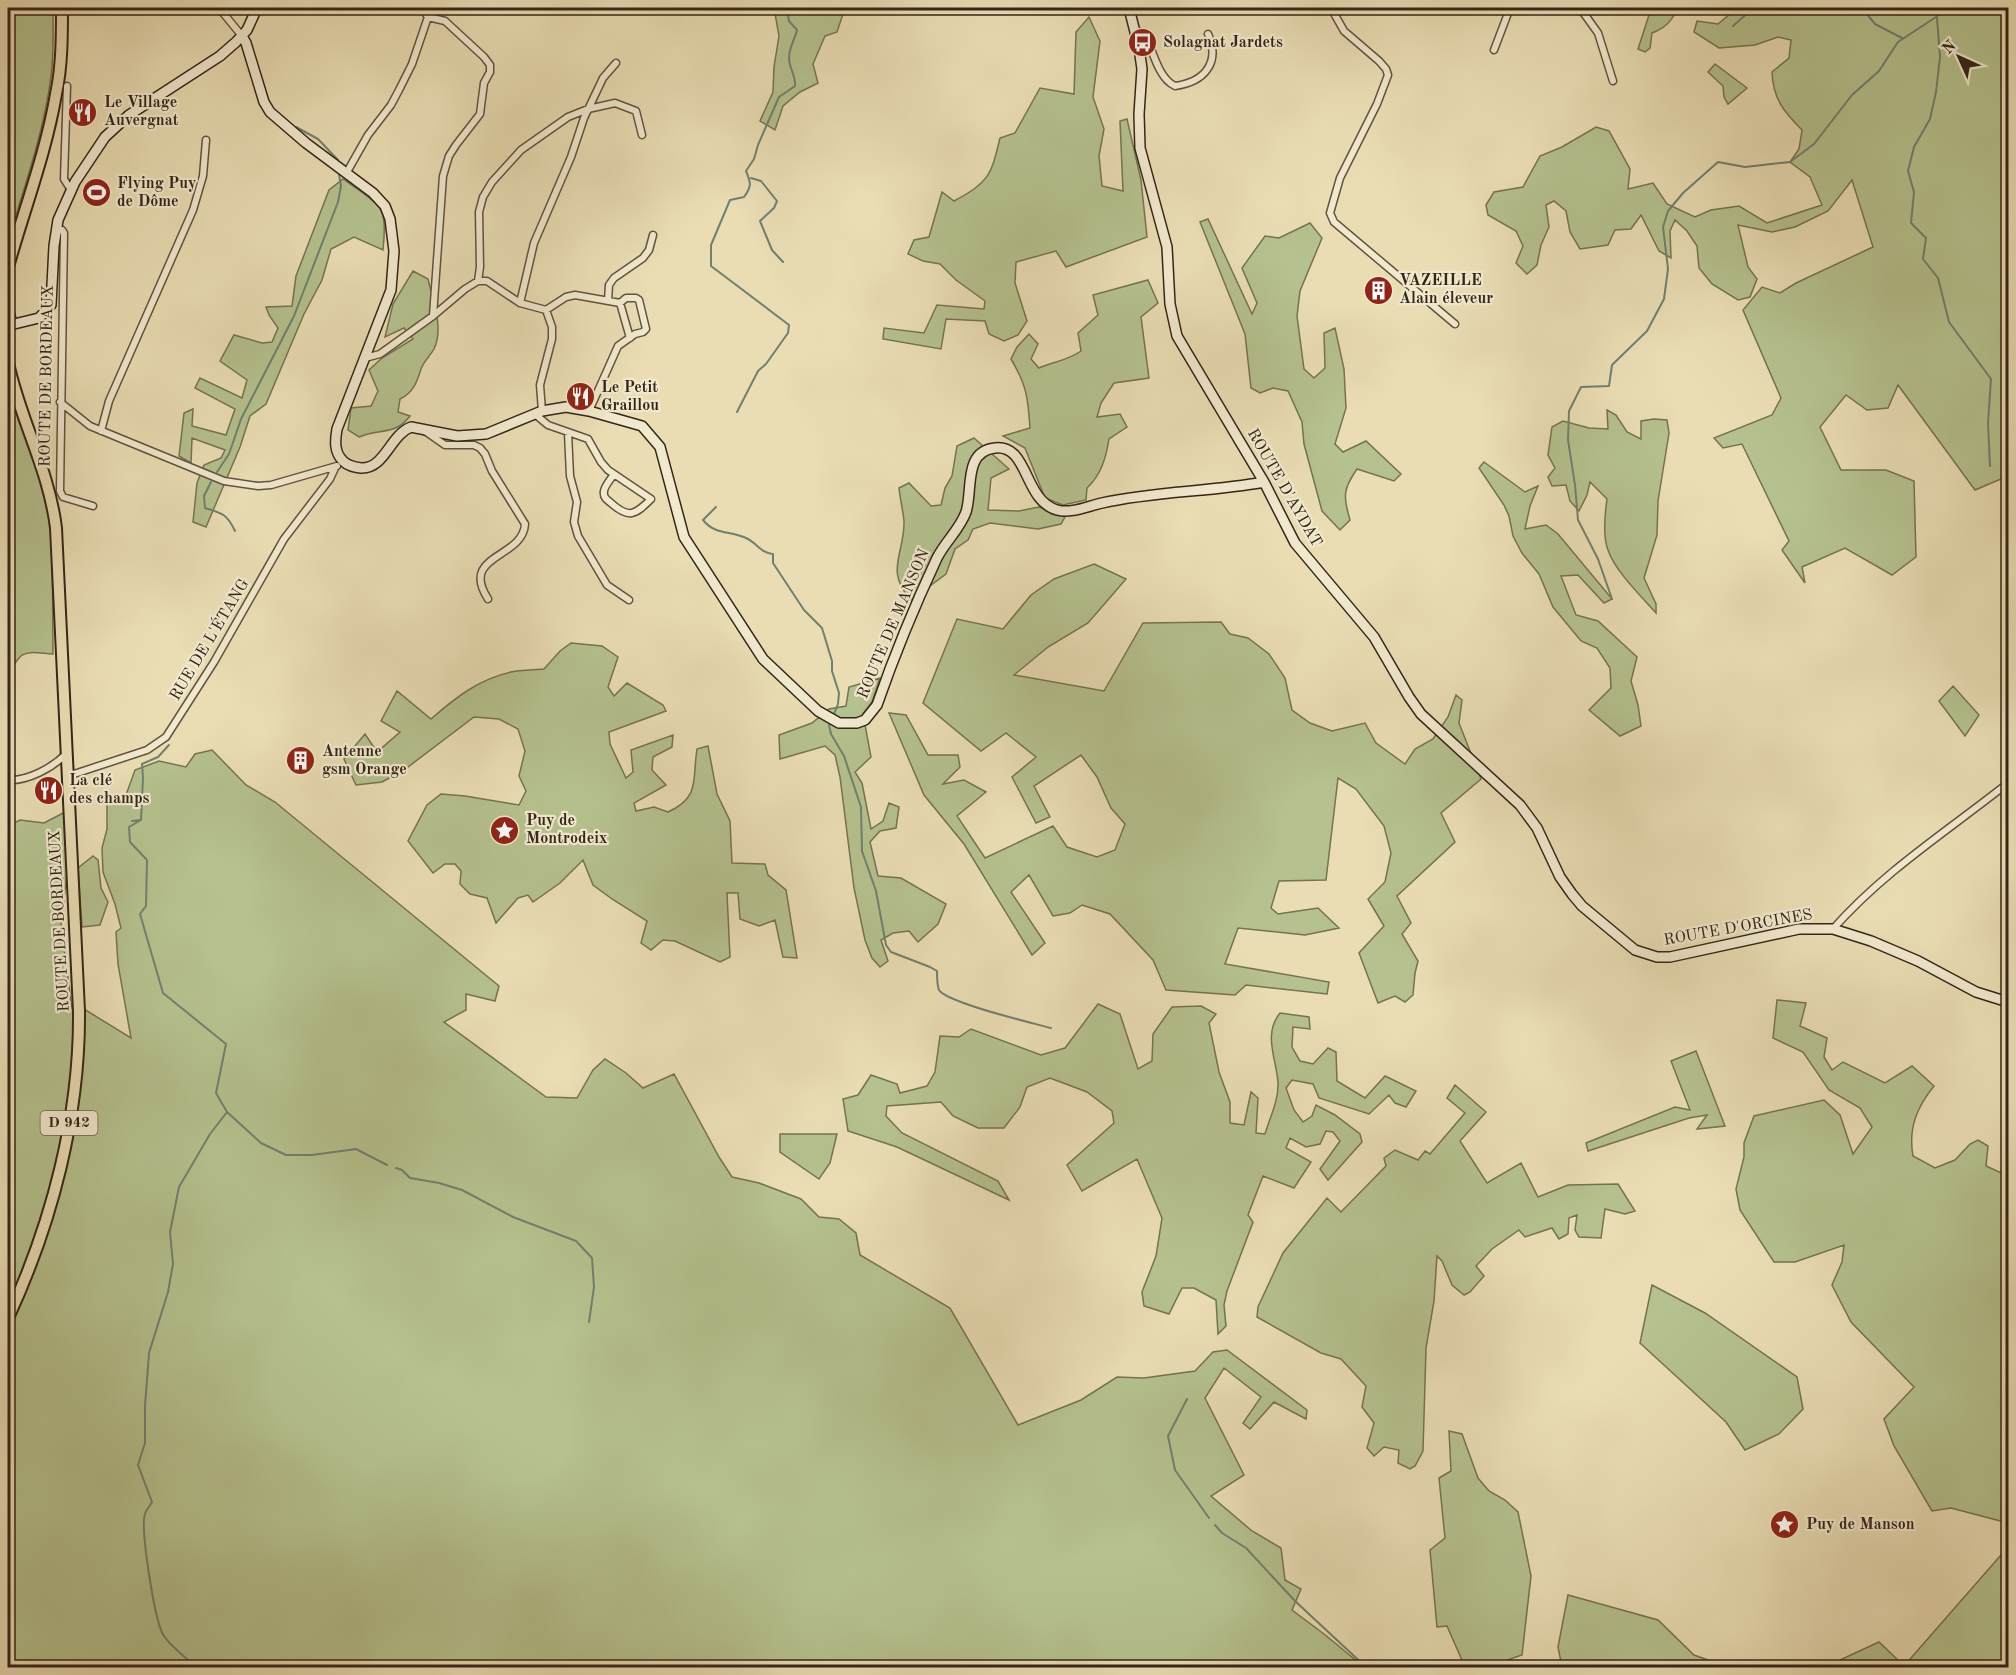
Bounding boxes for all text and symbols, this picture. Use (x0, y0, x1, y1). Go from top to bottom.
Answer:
bus stop icon: Solagnat Jardets (1126, 27, 1158, 59)
north arrow (1929, 27, 1989, 87)
place label: Solagnat Jardets (1163, 35, 1283, 51)
text: N (1940, 37, 1960, 58)
place label: Le Village Auvergnat (104, 95, 179, 129)
restaurant icon: Le Village Auvergnat (67, 96, 99, 128)
place label: Flying Puy de Dôme (117, 176, 196, 210)
sports icon: Flying Puy de Dôme (80, 177, 112, 209)
place label: VAZEILLE Alain éleveur (1399, 273, 1493, 307)
building icon: VAZEILLE Alain éleveur (1362, 274, 1394, 306)
street label: ROUTE DE BORDEAUX (37, 285, 57, 467)
place label: Le Petit Graillou (601, 380, 659, 414)
restaurant icon: Le Petit Graillou (564, 381, 596, 413)
street label: ROUTE D'AYDAT (1244, 426, 1324, 550)
street label: ROUTE DE MANSON (855, 547, 933, 701)
street label: RUE DE L'ÉTANG (164, 574, 253, 704)
place label: Antenne gsm Orange (322, 744, 407, 778)
building icon: Antenne gsm Orange (285, 745, 317, 777)
place label: La clé des champs (69, 773, 150, 807)
restaurant icon: La clé des champs (32, 774, 64, 806)
place label: Puy de Montrodeix (526, 813, 607, 847)
place icon: Puy de Montrodeix (489, 814, 521, 846)
street label: ROUTE DE BORDEAUX (47, 830, 73, 1012)
street label: ROUTE D'ORCINES (1662, 907, 1814, 949)
road number: D 942 (40, 1111, 98, 1135)
place icon: Puy de Manson (1769, 1509, 1801, 1541)
place label: Puy de Manson (1806, 1517, 1915, 1533)

